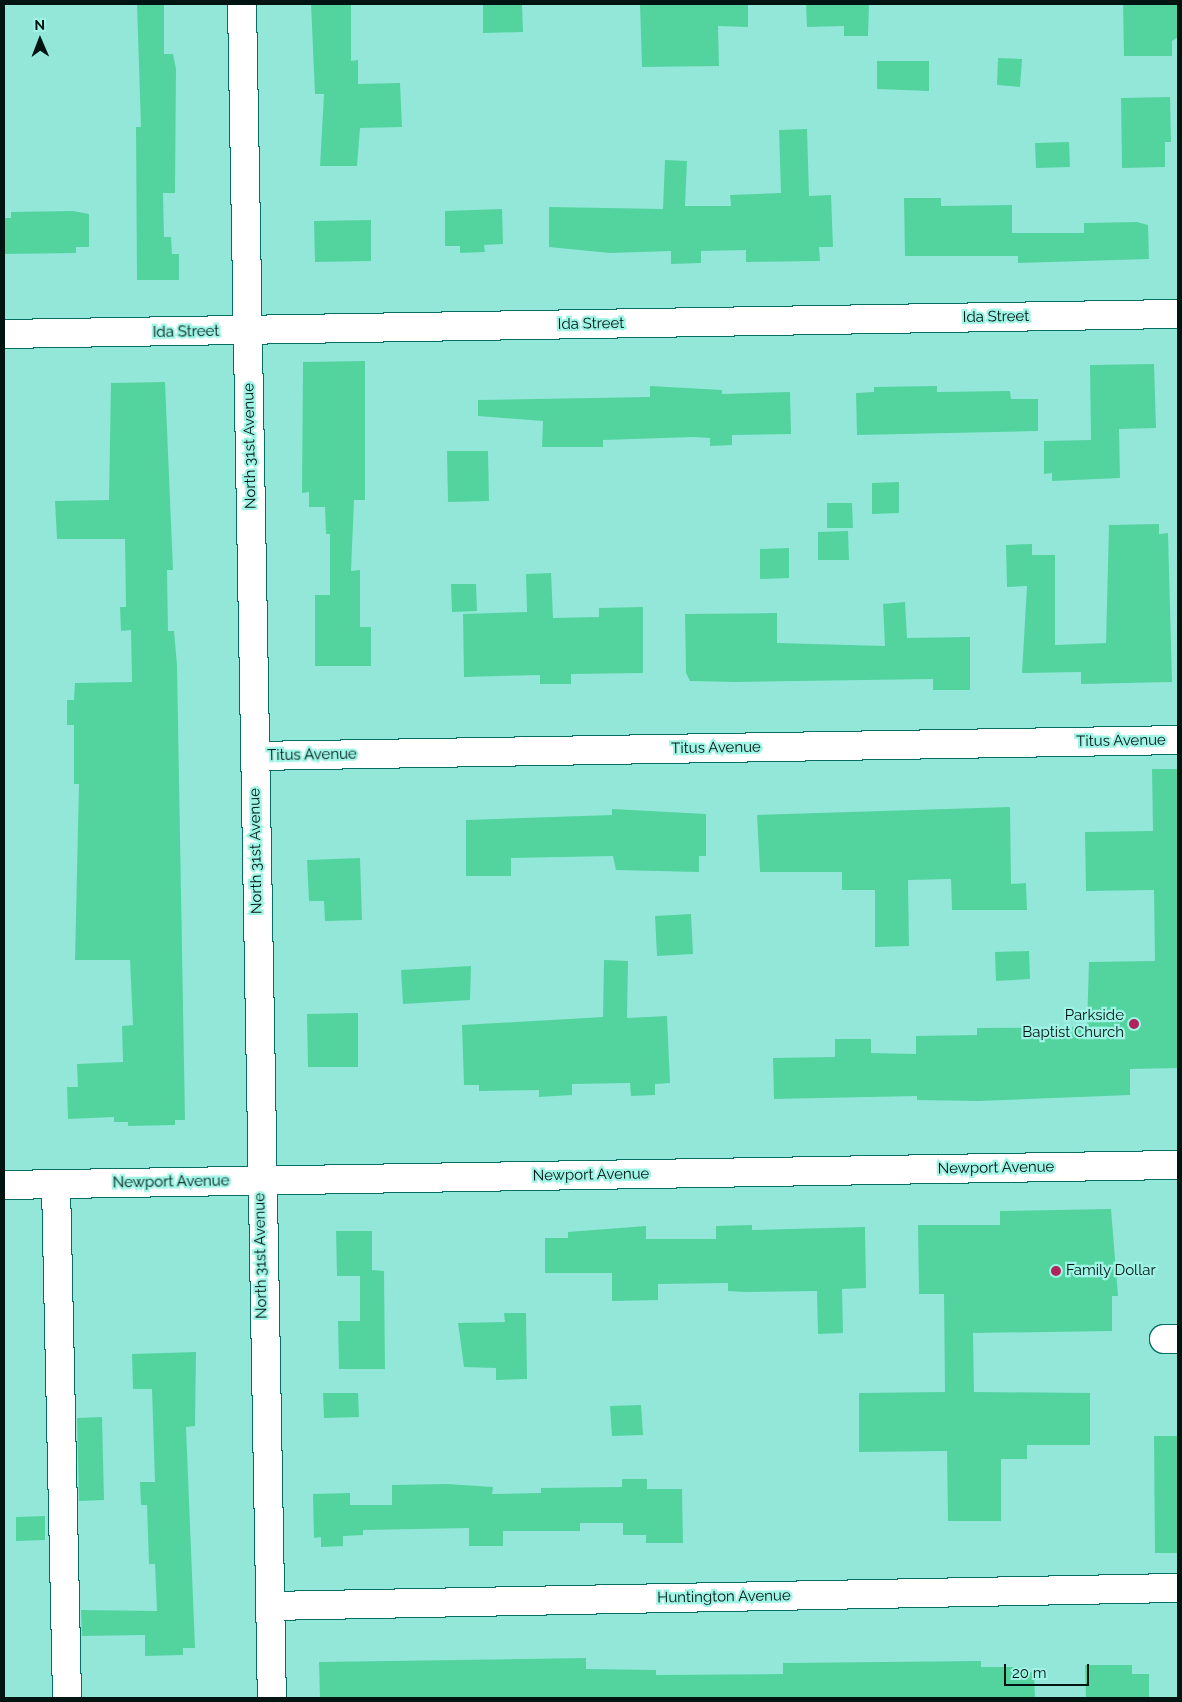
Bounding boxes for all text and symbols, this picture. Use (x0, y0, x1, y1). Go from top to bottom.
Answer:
north arrow (15, 15, 65, 65)
text: N (34, 17, 45, 33)
street label: Ida Street (963, 307, 1029, 327)
street label: Ida Street (558, 314, 624, 334)
street label: Ida Street (153, 322, 219, 342)
street label: North 31st Avenue (240, 383, 260, 509)
street label: Titus Avenue (1076, 731, 1166, 751)
street label: Titus Avenue (671, 738, 761, 758)
street label: Titus Avenue (267, 745, 357, 765)
street label: North 31st Avenue (246, 788, 266, 914)
place label: Parkside Baptist Church (1022, 1006, 1124, 1041)
marker: Parkside Baptist Church (1128, 1018, 1140, 1030)
street label: Newport Avenue (937, 1158, 1055, 1178)
street label: Newport Avenue (532, 1165, 650, 1185)
street label: Newport Avenue (112, 1172, 230, 1192)
street label: North 31st Avenue (251, 1193, 271, 1319)
place label: Family Dollar (1066, 1262, 1156, 1280)
marker: Family Dollar (1050, 1265, 1062, 1277)
street label: Huntington Avenue (657, 1587, 791, 1607)
scale bar (1007, 1654, 1092, 1686)
text: 20 m (1012, 1664, 1047, 1682)

